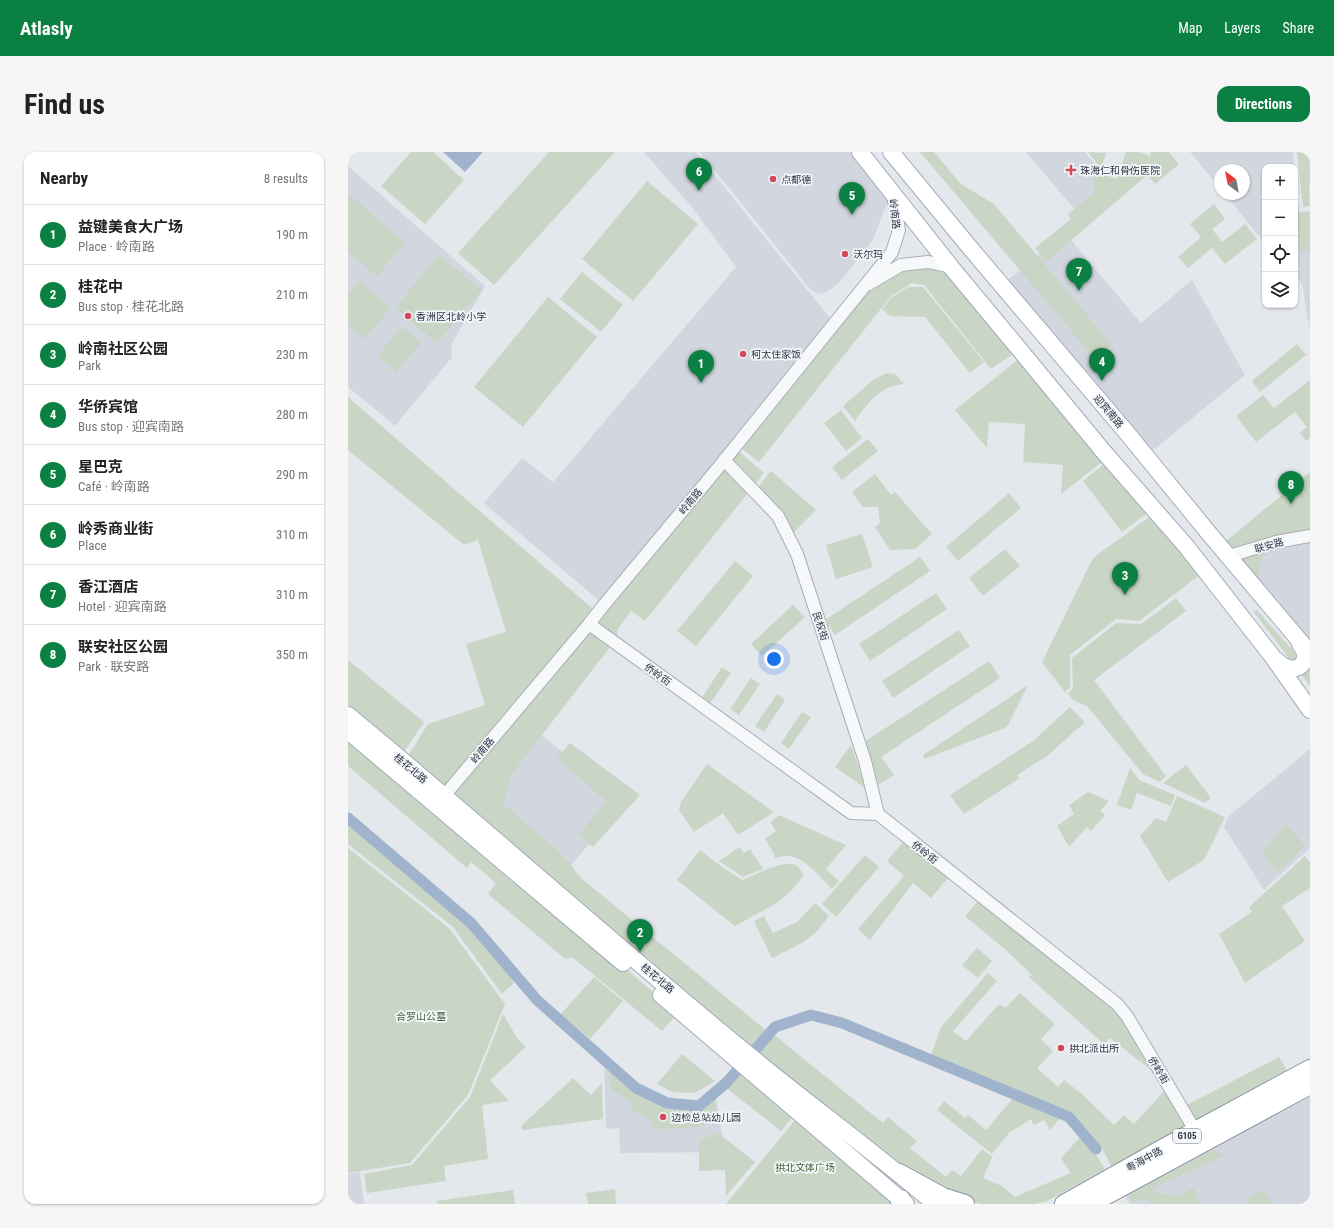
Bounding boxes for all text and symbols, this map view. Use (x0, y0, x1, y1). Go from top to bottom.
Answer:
text: Atlasly (20, 17, 73, 40)
text: Map (1178, 20, 1202, 36)
text: Layers (1224, 20, 1261, 36)
text: Share (1283, 20, 1314, 36)
button: Directions (1217, 86, 1310, 122)
text: Find us (24, 88, 105, 121)
pin: 6 (686, 158, 712, 191)
marker: 珠海仁和骨伤医院 (1065, 164, 1077, 176)
north arrow (1214, 164, 1250, 200)
map controls (1262, 164, 1298, 308)
button: + (1262, 164, 1298, 200)
place label: 珠海仁和骨伤医院 (1080, 165, 1160, 176)
text: Nearby (40, 168, 88, 188)
text: 8 results (264, 171, 308, 186)
marker: 点都德 (768, 174, 778, 184)
place label: 点都德 (781, 174, 811, 185)
pin: 5 (839, 182, 865, 215)
street label: 岭南路 (887, 199, 902, 230)
button: − (1262, 200, 1298, 236)
text: 益键美食大广场 (78, 218, 183, 236)
text: 1 (50, 227, 56, 242)
text: 190 m (276, 227, 308, 242)
button: locate (1262, 236, 1298, 272)
text: Place · 岭南路 (78, 239, 155, 254)
marker: 沃尔玛 (840, 249, 850, 259)
place label: 沃尔玛 (853, 249, 883, 260)
pin: 7 (1066, 258, 1092, 291)
button: layers (1262, 272, 1298, 308)
text: 桂花中 (78, 278, 123, 296)
text: 2 (50, 287, 56, 302)
text: 210 m (276, 287, 308, 302)
text: Bus stop · 桂花北路 (78, 299, 184, 314)
marker: 香洲区北岭小学 (403, 311, 413, 321)
place label: 香洲区北岭小学 (416, 311, 486, 322)
text: 岭南社区公园 (78, 340, 168, 358)
text: 3 (50, 347, 56, 362)
text: 230 m (276, 347, 308, 362)
pin: 4 (1089, 348, 1115, 381)
marker: 柯太住家饭 (738, 349, 748, 359)
place label: 柯太住家饭 (751, 349, 801, 360)
pin: 1 (688, 350, 714, 383)
text: Park (78, 358, 101, 373)
street label: 迎宾南路 (1092, 392, 1126, 430)
text: 华侨宾馆 (78, 398, 138, 416)
text: 4 (50, 407, 56, 422)
text: 280 m (276, 407, 308, 422)
text: Bus stop · 迎宾南路 (78, 419, 184, 434)
text: 星巴克 (78, 458, 123, 476)
text: 5 (50, 467, 56, 482)
text: 290 m (276, 467, 308, 482)
pin: 8 (1278, 471, 1304, 504)
text: Café · 岭南路 (78, 479, 150, 494)
street label: 岭南路 (677, 486, 704, 516)
text: 岭秀商业街 (78, 520, 153, 538)
text: 6 (50, 527, 56, 542)
text: 310 m (276, 527, 308, 542)
street label: 联安路 (1253, 536, 1285, 555)
text: Place (78, 538, 107, 553)
pin: 3 (1112, 562, 1138, 595)
text: 香江酒店 (78, 578, 138, 596)
text: 7 (50, 587, 56, 602)
text: 310 m (276, 587, 308, 602)
text: Hotel · 迎宾南路 (78, 599, 167, 614)
street label: 民权街 (811, 610, 830, 642)
text: 联安社区公园 (78, 638, 168, 656)
text: 8 (50, 647, 56, 662)
text: 350 m (276, 647, 308, 662)
your location (764, 649, 784, 669)
text: Park · 联安路 (78, 659, 149, 674)
street label: 侨岭街 (642, 661, 673, 688)
street label: 岭南路 (469, 735, 496, 765)
street label: 桂花北路 (392, 751, 430, 785)
street label: 侨岭街 (909, 838, 940, 866)
pin: 2 (627, 919, 653, 952)
street label: 桂花北路 (639, 961, 677, 995)
park label: 合罗山公墓 (396, 1011, 446, 1022)
marker: 拱北派出所 (1056, 1043, 1066, 1053)
place label: 拱北派出所 (1069, 1043, 1119, 1054)
street label: 侨岭街 (1146, 1054, 1171, 1086)
marker: 边检总站幼儿园 (658, 1112, 668, 1122)
place label: 边检总站幼儿园 (671, 1112, 741, 1123)
road number: G105 (1173, 1129, 1201, 1143)
street label: 粤海中路 (1124, 1145, 1164, 1174)
park label: 拱北文体广场 (775, 1162, 835, 1173)

